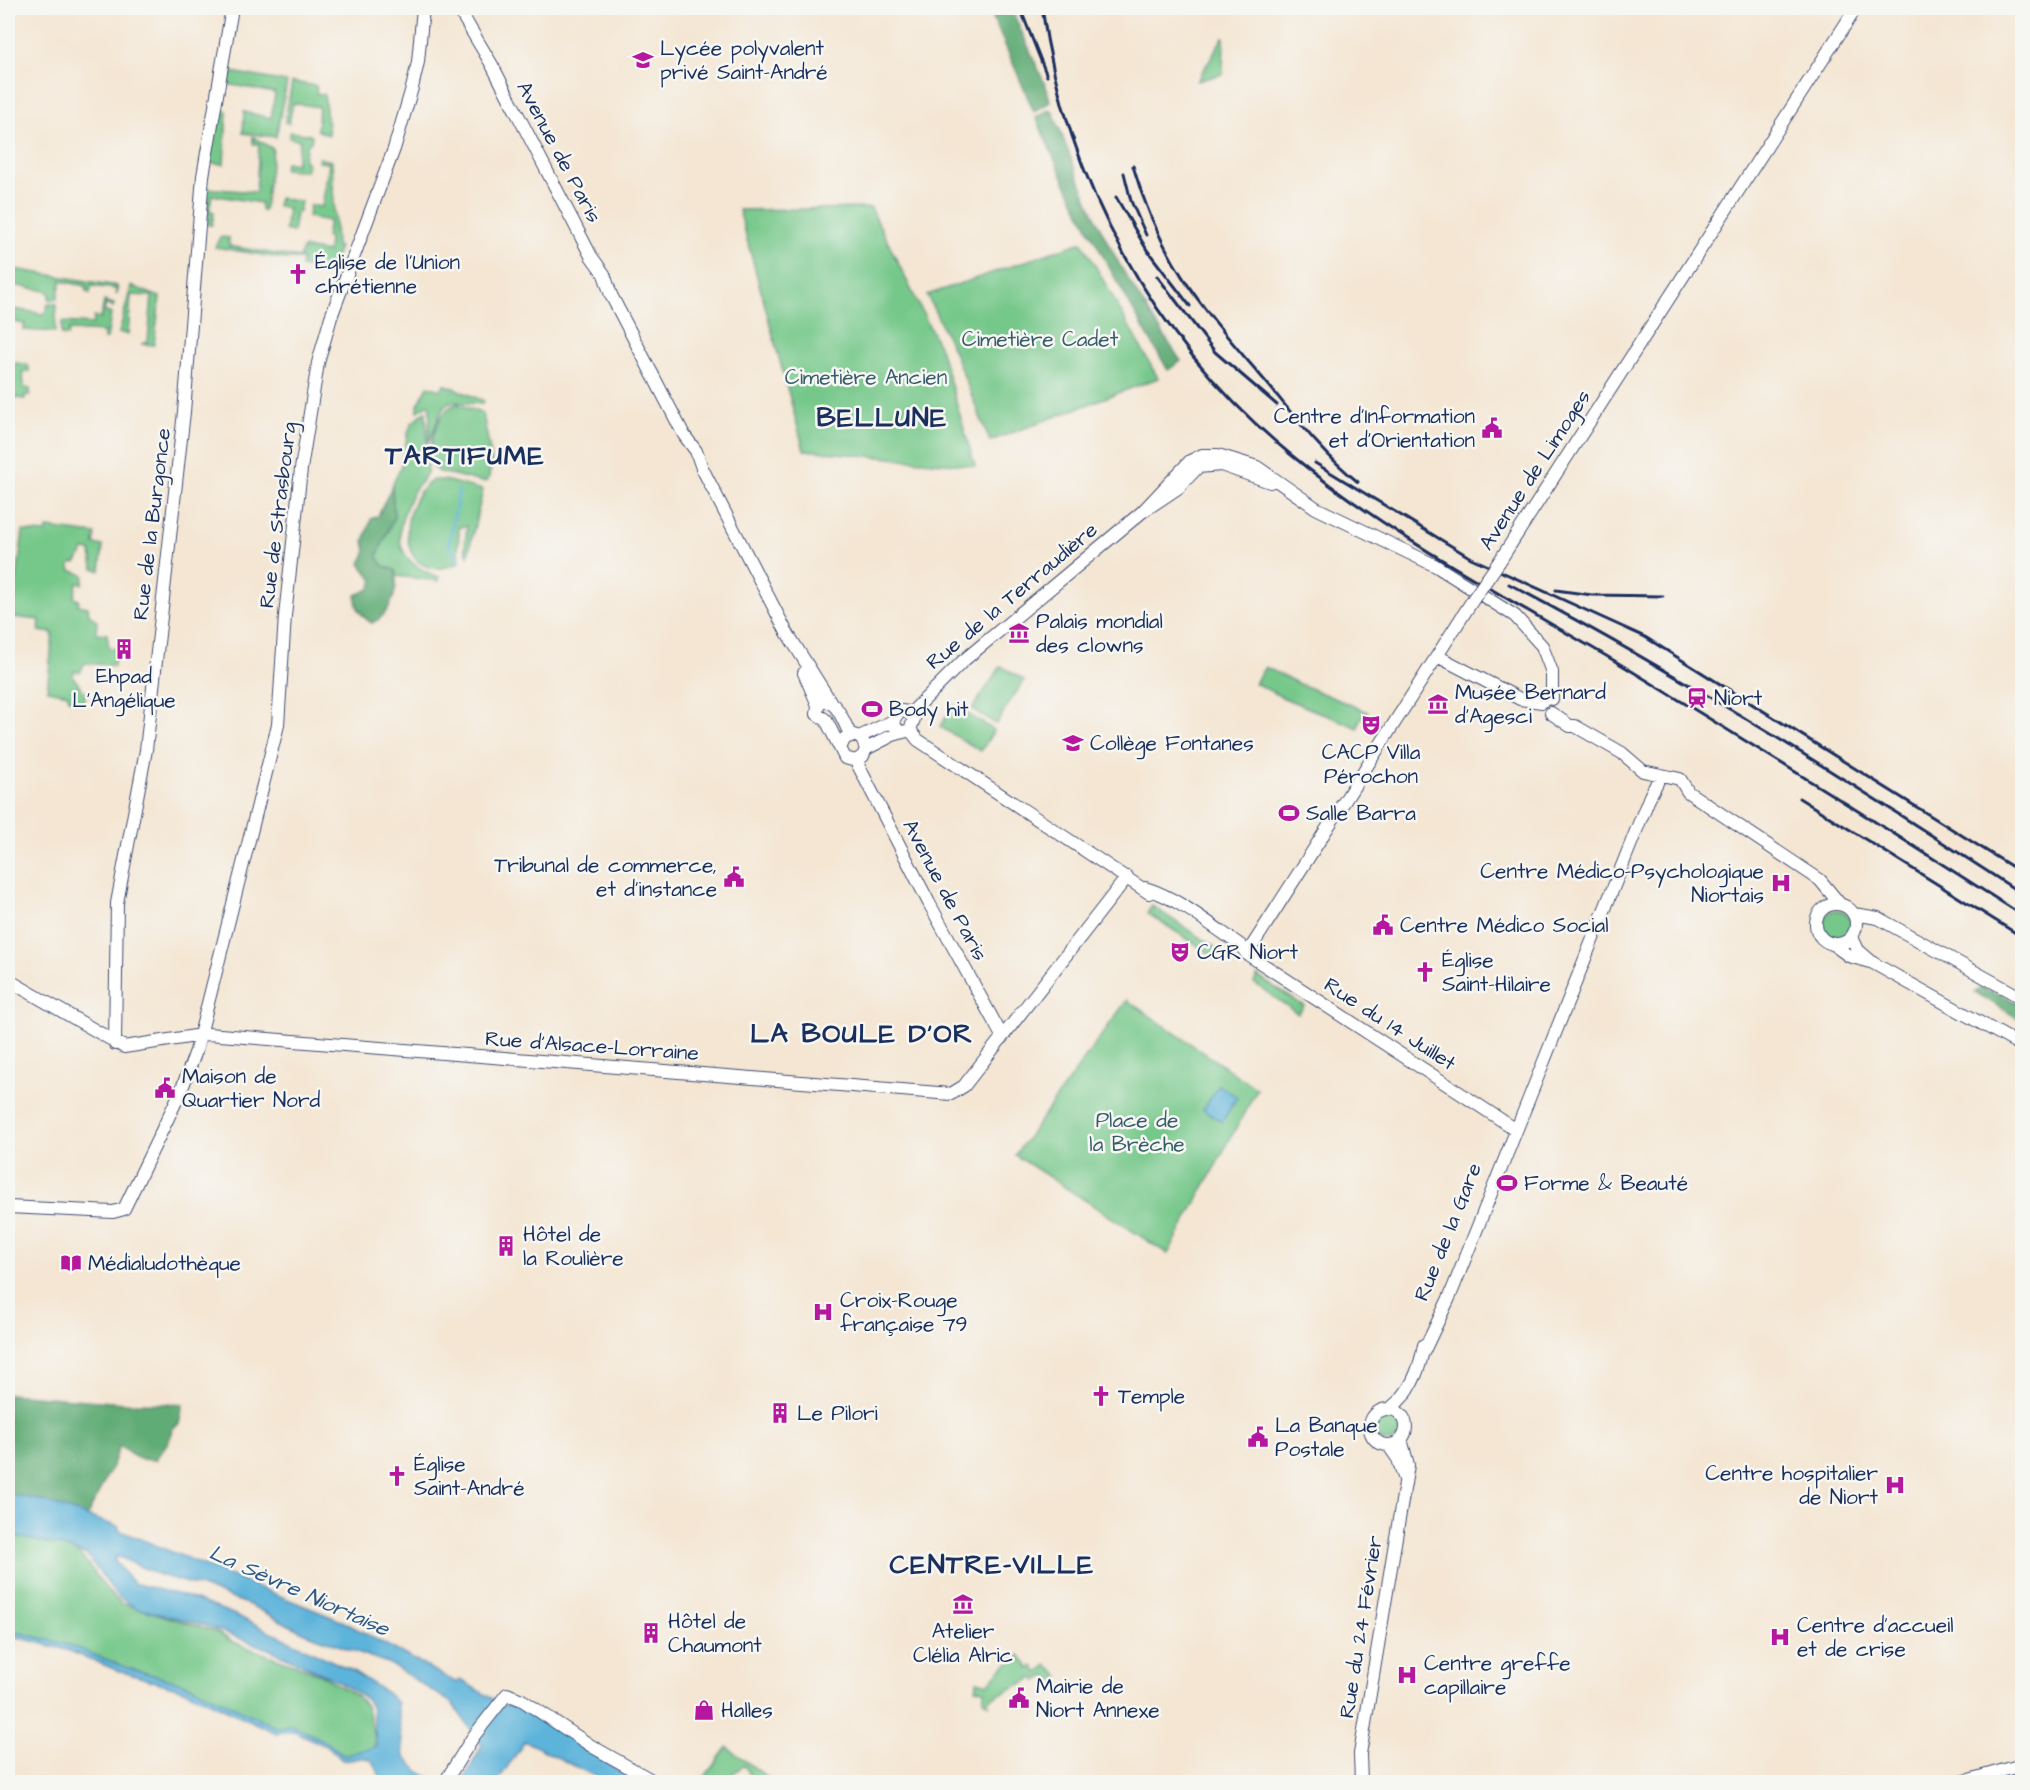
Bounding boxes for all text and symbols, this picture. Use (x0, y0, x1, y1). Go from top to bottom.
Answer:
place label: Lycée polyvalent privé Saint-André (660, 34, 828, 88)
school or university icon: Lycée polyvalent privé Saint-André (631, 48, 655, 72)
street label: Avenue de Paris (509, 76, 609, 228)
place label: Église de l'Union chrétienne (315, 248, 460, 301)
church icon: Église de l'Union chrétienne (286, 262, 310, 286)
park label: Cimetière Cadet (962, 325, 1119, 354)
park label: Cimetière Ancien (785, 363, 947, 392)
street label: Avenue de Limoges (1472, 384, 1599, 557)
district label: BELLUNE (816, 399, 948, 437)
place label: Centre d'Information et d'Orientation (1274, 402, 1475, 455)
public building icon: Centre d'Information et d'Orientation (1480, 416, 1504, 440)
street label: Rue de Strasbourg (252, 420, 306, 610)
street label: Rue de la Burgonce (126, 426, 180, 622)
district label: TARTIFUME (384, 437, 545, 475)
street label: Rue de la Terraudière (920, 516, 1104, 676)
place label: Palais mondial des clowns (1036, 607, 1163, 660)
museum icon: Palais mondial des clowns (1007, 621, 1031, 645)
building icon: Ehpad L'Angélique (112, 637, 136, 661)
place label: Ehpad L'Angélique (72, 662, 176, 717)
place label: Musée Bernard d'Agesci (1455, 678, 1606, 733)
place label: Niort (1714, 684, 1763, 713)
station icon: Niort (1685, 686, 1709, 710)
museum icon: Musée Bernard d'Agesci (1426, 692, 1450, 716)
place label: Body hit (889, 695, 969, 726)
sports icon: Body hit (860, 697, 884, 721)
theatre icon: CACP Villa Pérochon (1359, 713, 1383, 737)
place label: Collège Fontanes (1090, 729, 1254, 760)
school or university icon: Collège Fontanes (1061, 731, 1085, 755)
place label: CACP Villa Pérochon (1322, 738, 1421, 791)
place label: Salle Barra (1306, 799, 1416, 828)
sports icon: Salle Barra (1277, 801, 1301, 825)
street label: Avenue de Paris (895, 814, 995, 966)
place label: Tribunal de commerce, et d'instance (494, 851, 717, 904)
place label: Centre Médico-Psychologique Niortais (1480, 857, 1764, 910)
public building icon: Tribunal de commerce, et d'instance (722, 865, 746, 889)
hospital icon: Centre Médico-Psychologique Niortais (1769, 871, 1793, 895)
place label: Centre Médico Social (1400, 911, 1609, 940)
public building icon: Centre Médico Social (1371, 913, 1395, 937)
place label: CGR Niort (1197, 938, 1299, 967)
theatre icon: CGR Niort (1168, 940, 1192, 964)
place label: Église Saint-Hilaire (1442, 946, 1551, 999)
church icon: Église Saint-Hilaire (1413, 960, 1437, 984)
street label: Rue du 14 Juillet (1318, 970, 1462, 1078)
district label: LA BOULE D'OR (750, 1015, 974, 1053)
street label: Rue d'Alsace-Lorraine (484, 1024, 700, 1068)
place label: Maison de Quartier Nord (182, 1062, 320, 1115)
public building icon: Maison de Quartier Nord (153, 1076, 177, 1100)
park label: Place de la Brèche (1089, 1106, 1185, 1159)
street label: Rue de la Gare (1407, 1159, 1489, 1305)
place label: Forme & Beauté (1524, 1169, 1688, 1198)
sports icon: Forme & Beauté (1495, 1171, 1519, 1195)
place label: Hôtel de la Roulière (523, 1220, 624, 1273)
building icon: Hôtel de la Roulière (494, 1234, 518, 1258)
place label: Médialudothèque (88, 1249, 241, 1278)
library icon: Médialudothèque (59, 1251, 83, 1275)
place label: Croix-Rouge française 79 (840, 1286, 968, 1339)
hospital icon: Croix-Rouge française 79 (811, 1300, 835, 1324)
place label: Temple (1118, 1382, 1185, 1412)
church icon: Temple (1089, 1384, 1113, 1408)
place label: Le Pilori (797, 1399, 878, 1428)
building icon: Le Pilori (768, 1401, 792, 1425)
place label: La Banque Postale (1275, 1411, 1378, 1464)
public building icon: La Banque Postale (1246, 1425, 1270, 1449)
place label: Église Saint-André (414, 1450, 525, 1503)
place label: Centre hospitalier de Niort (1705, 1459, 1878, 1512)
church icon: Église Saint-André (385, 1464, 409, 1488)
hospital icon: Centre hospitalier de Niort (1883, 1473, 1907, 1497)
street label: Rue du 24 Février (1332, 1533, 1390, 1720)
water label: La Sèvre Niortaise (204, 1537, 395, 1645)
district label: CENTRE-VILLE (890, 1546, 1094, 1584)
museum icon: Atelier Clélia Alric (951, 1592, 975, 1616)
place label: Hôtel de Chaumont (668, 1607, 762, 1660)
place label: Centre d'accueil et de crise (1797, 1611, 1954, 1664)
place label: Atelier Clélia Alric (913, 1617, 1013, 1670)
building icon: Hôtel de Chaumont (639, 1621, 663, 1645)
hospital icon: Centre d'accueil et de crise (1768, 1625, 1792, 1649)
place label: Centre greffe capillaire (1424, 1649, 1571, 1703)
hospital icon: Centre greffe capillaire (1395, 1663, 1419, 1687)
place label: Mairie de Niort Annexe (1036, 1672, 1160, 1725)
public building icon: Mairie de Niort Annexe (1007, 1686, 1031, 1710)
place label: Halles (721, 1696, 773, 1725)
shop icon: Halles (692, 1698, 716, 1722)

